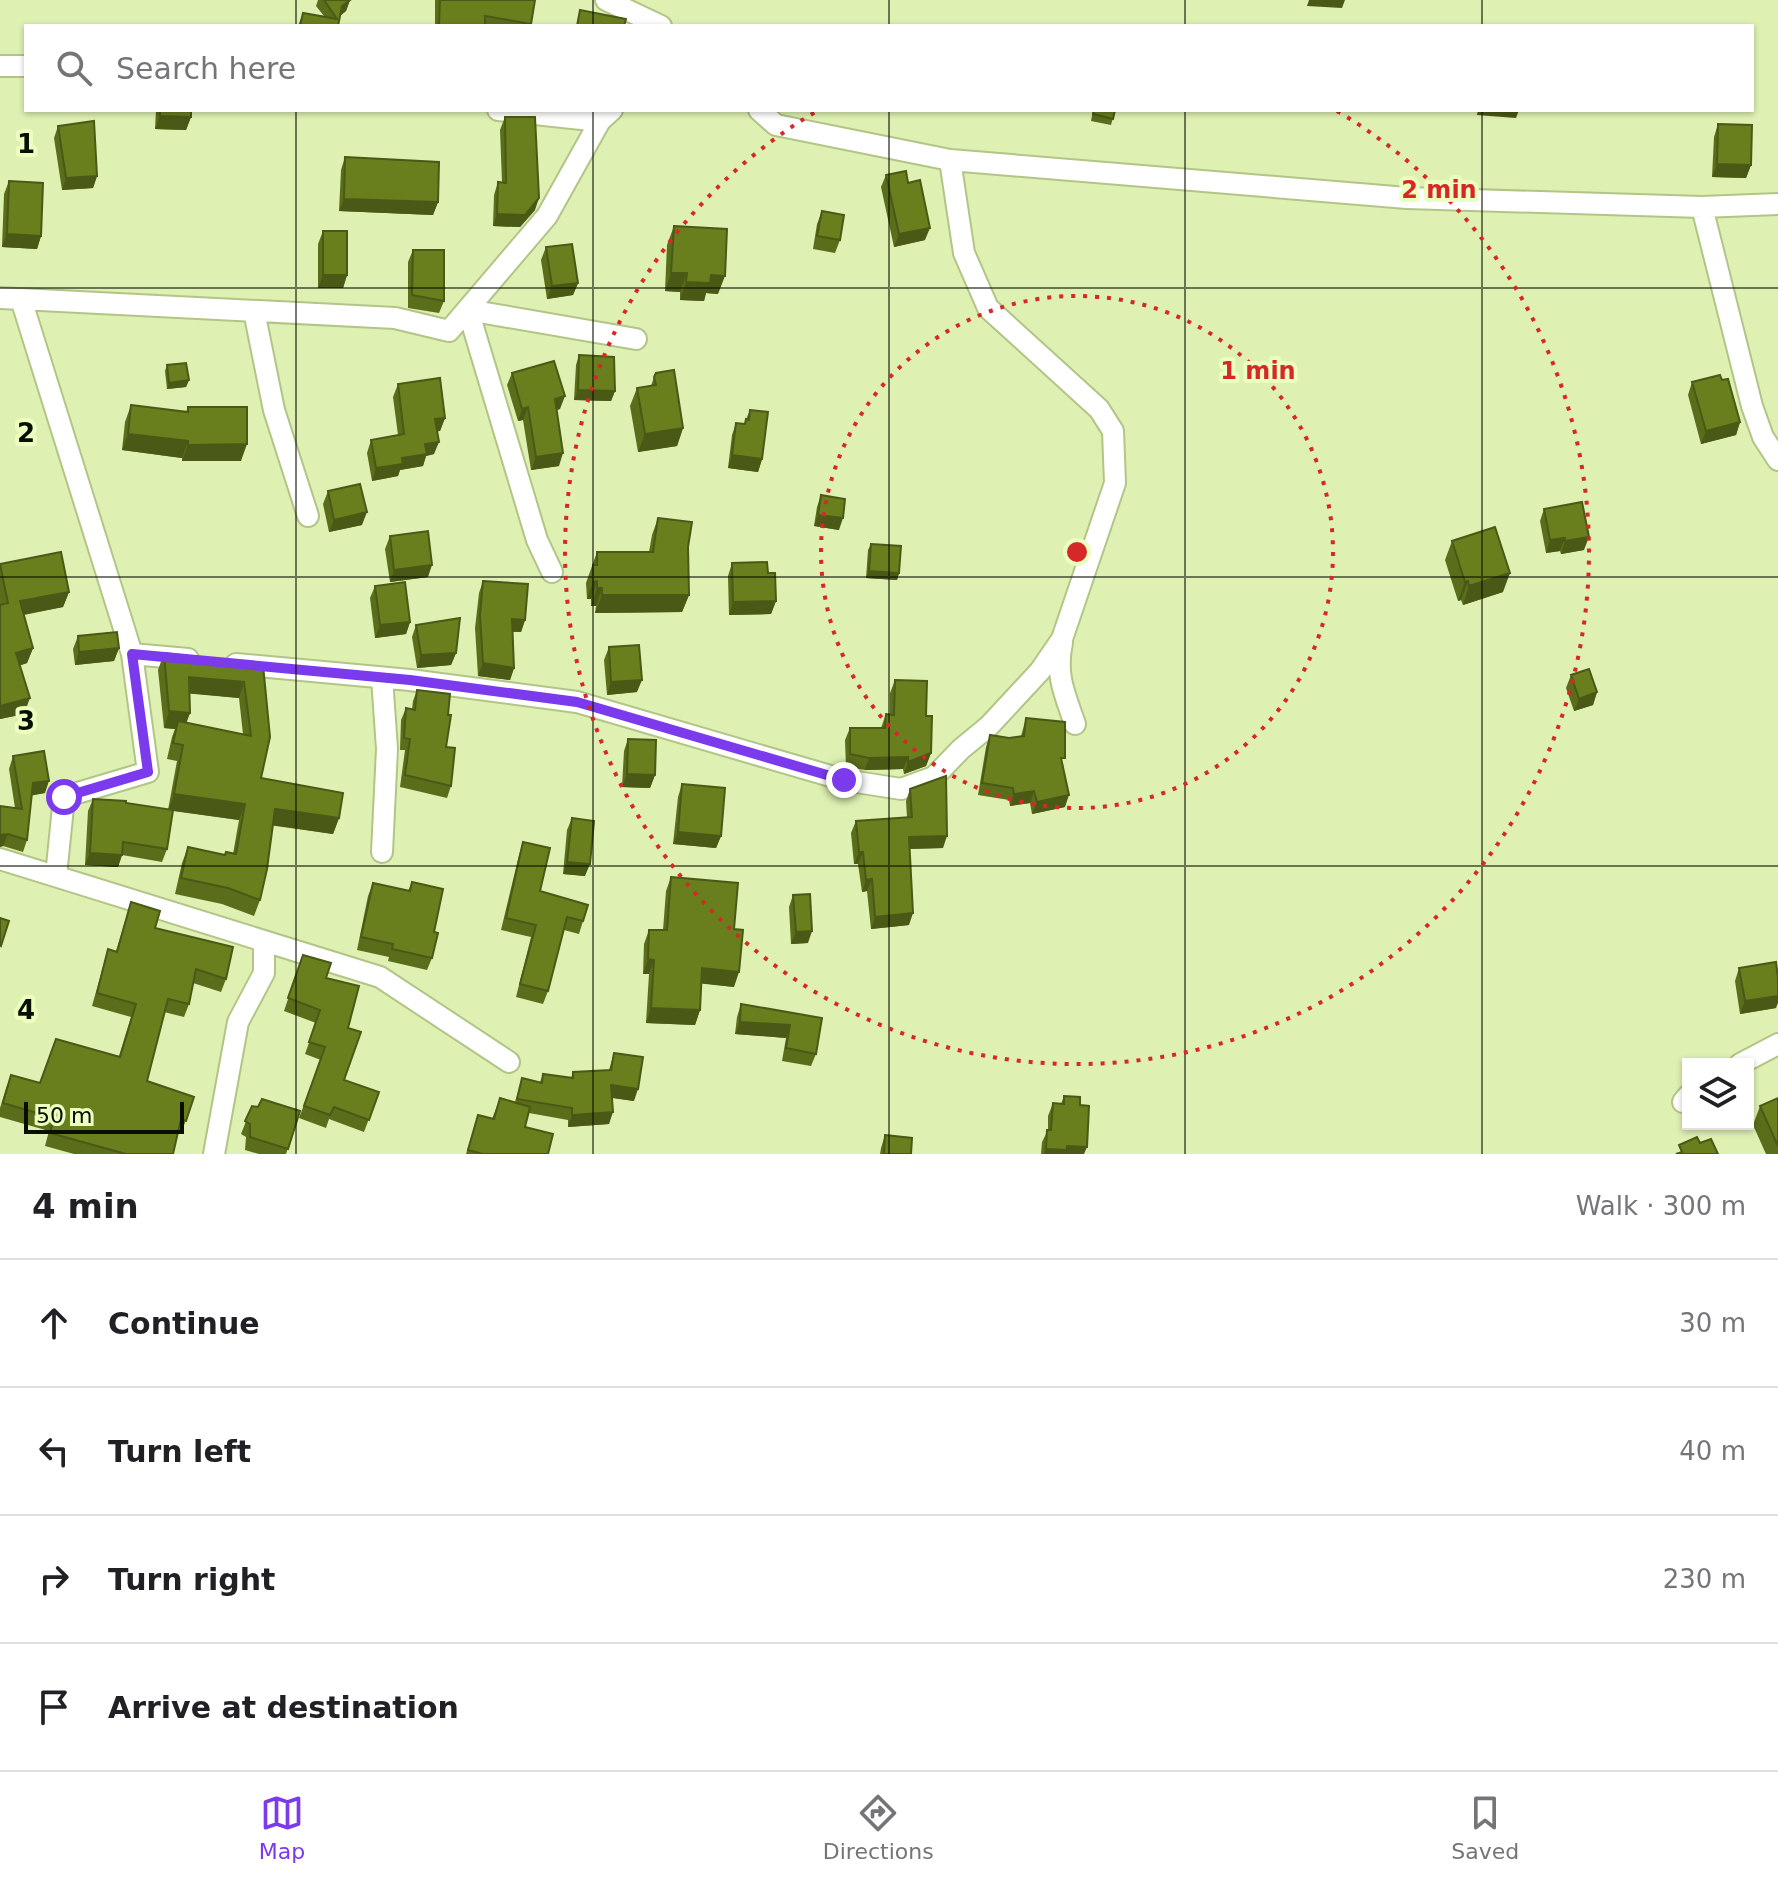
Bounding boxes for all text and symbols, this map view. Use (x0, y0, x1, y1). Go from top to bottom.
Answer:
search box (24, 24, 1754, 112)
icon: search (52, 46, 96, 90)
text: Search here (116, 51, 296, 86)
text: 1 (17, 129, 35, 159)
text: 2 min (1401, 176, 1477, 204)
text: 1 min (1220, 357, 1296, 385)
text: 2 (17, 418, 35, 448)
centre of rings (1063, 538, 1091, 566)
text: 3 (17, 706, 35, 736)
route end (826, 762, 862, 798)
route start (46, 779, 82, 815)
text: 4 (17, 995, 35, 1025)
map controls (1682, 1058, 1754, 1130)
button: layers (1682, 1058, 1754, 1130)
scale bar (24, 1098, 184, 1134)
text: 50 m (36, 1103, 92, 1128)
text: 4 min (32, 1186, 139, 1226)
text: Walk · 300 m (1576, 1191, 1746, 1221)
icon: ahead (32, 1301, 76, 1345)
text: Continue (108, 1306, 260, 1341)
text: 30 m (1679, 1308, 1746, 1338)
icon: left (32, 1429, 76, 1473)
text: Turn left (108, 1434, 251, 1469)
text: 40 m (1679, 1436, 1746, 1466)
icon: right (32, 1557, 76, 1601)
text: Turn right (108, 1562, 275, 1597)
text: 230 m (1663, 1564, 1746, 1594)
icon: arrive (32, 1685, 76, 1729)
text: Arrive at destination (108, 1690, 459, 1725)
tab: Map (259, 1791, 305, 1864)
tab: Directions (823, 1791, 934, 1864)
tab: Saved (1451, 1791, 1519, 1864)

